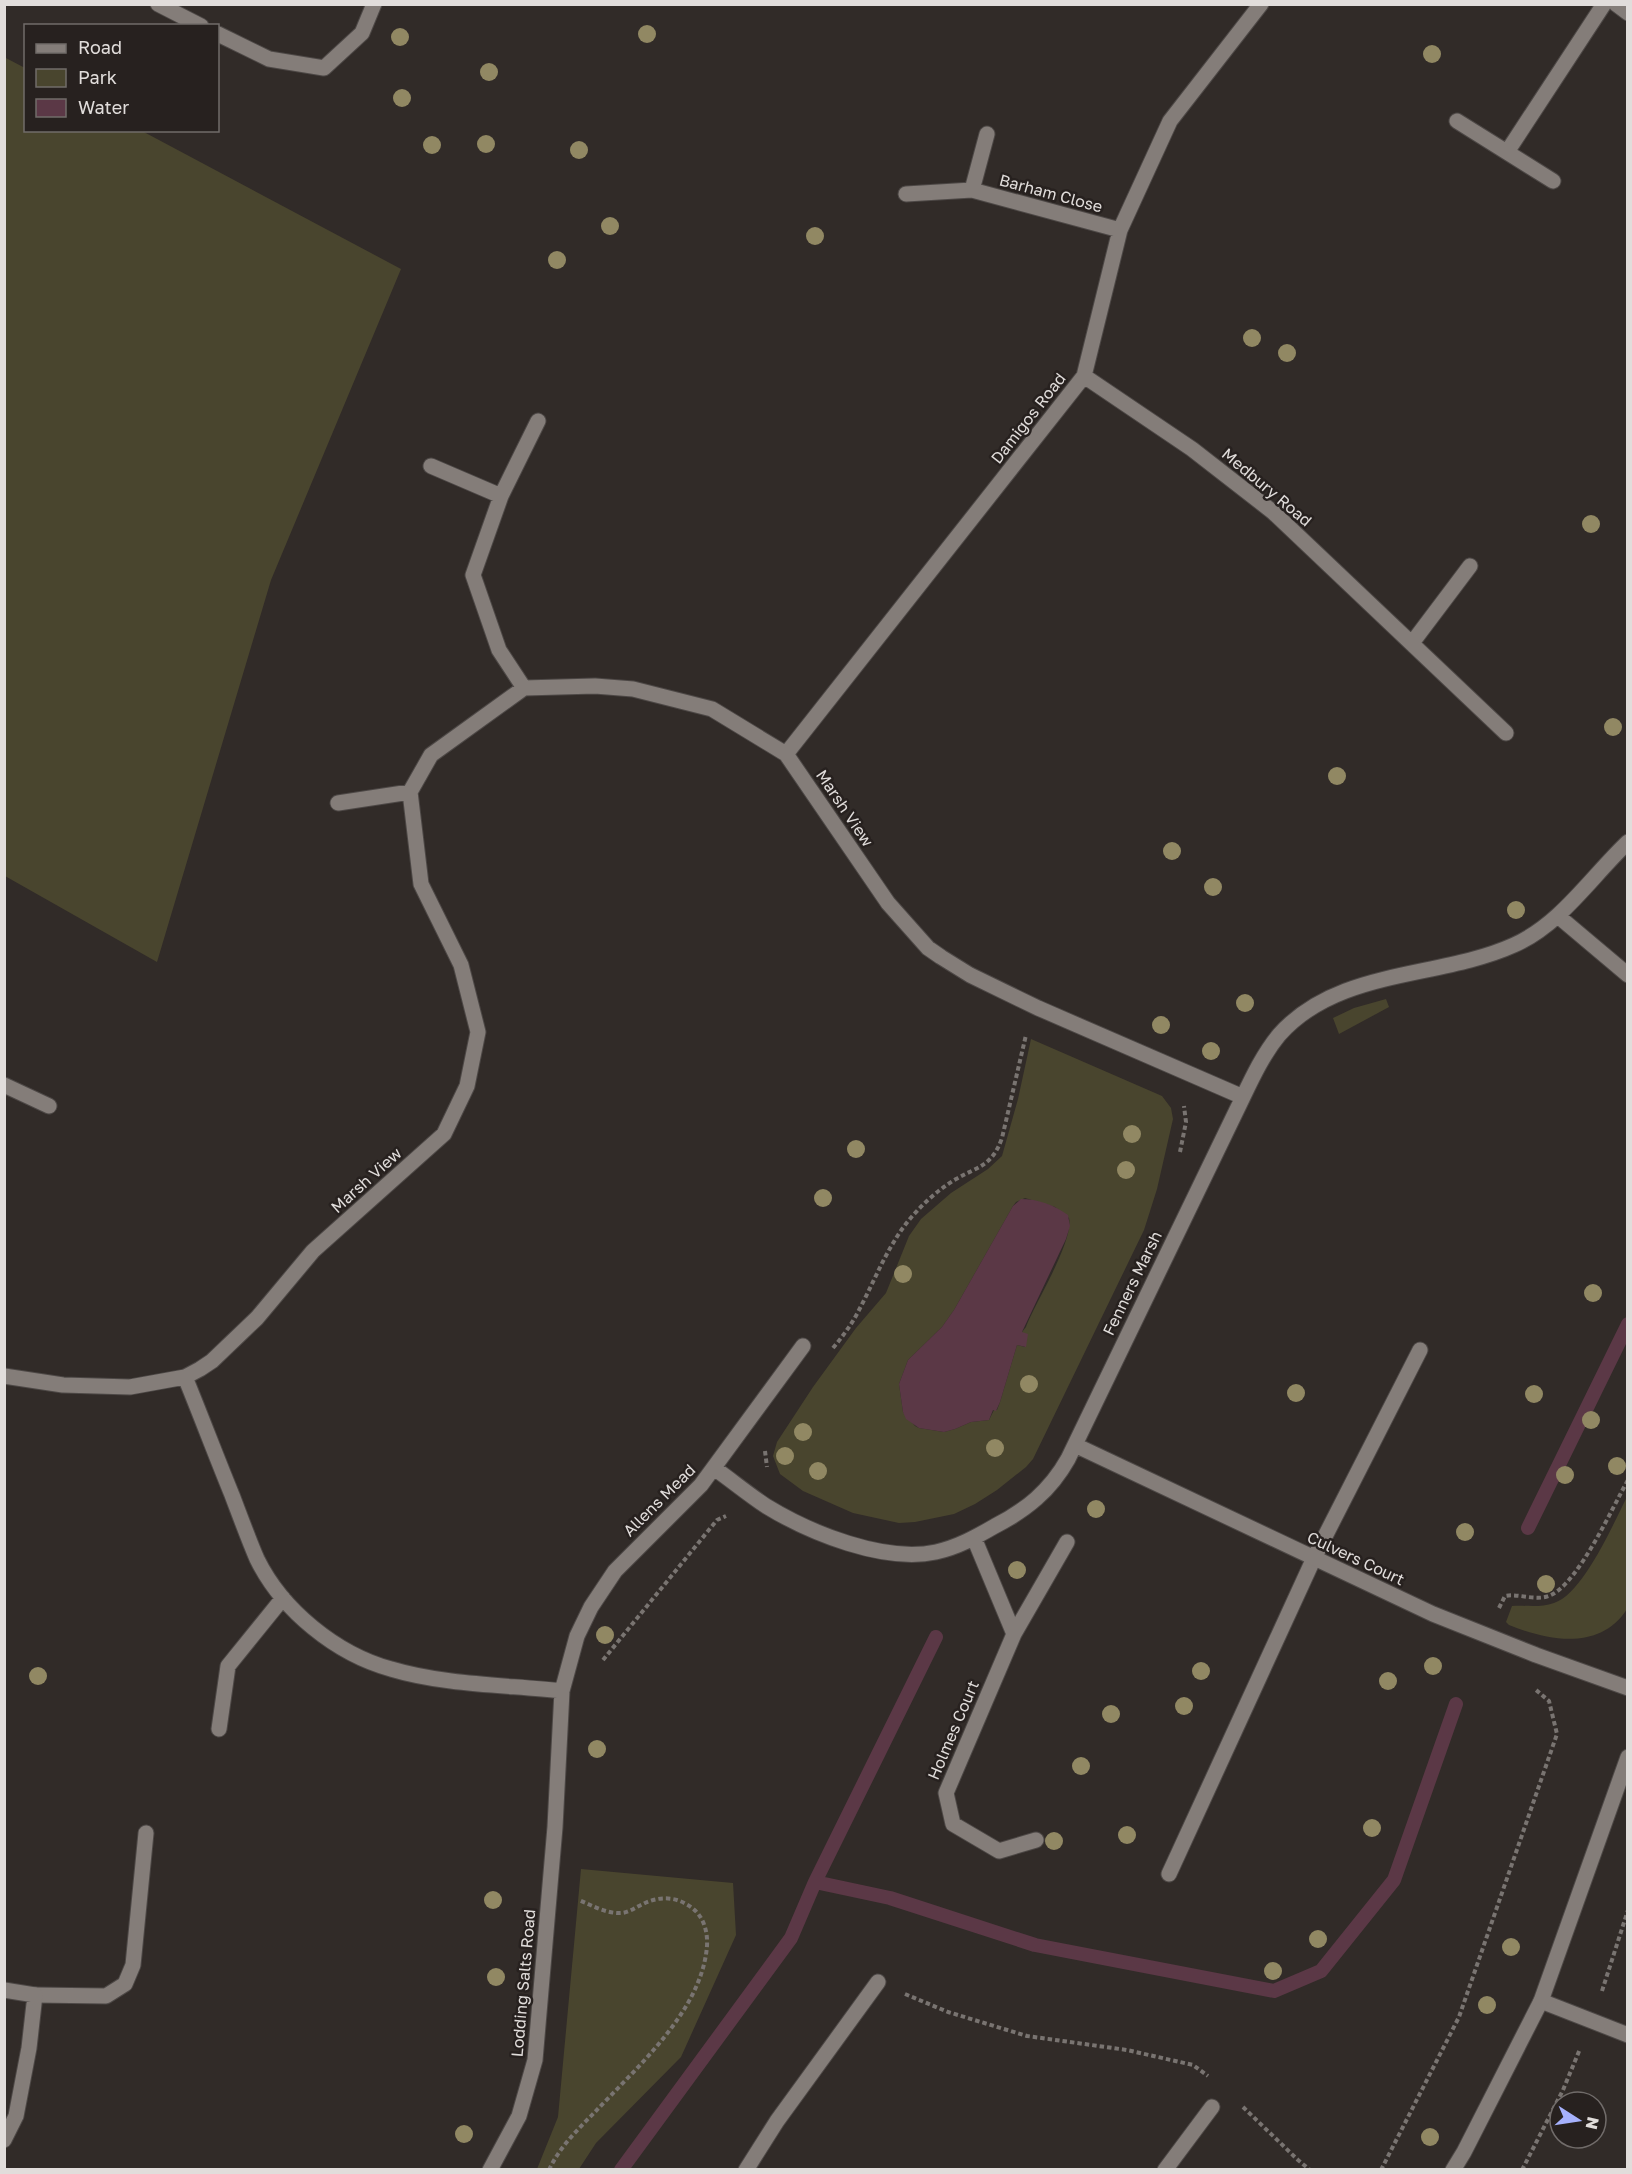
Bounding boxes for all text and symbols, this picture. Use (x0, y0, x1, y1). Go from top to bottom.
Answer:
legend (24, 24, 219, 132)
text: Road (78, 36, 122, 58)
text: Park (78, 66, 117, 88)
text: Water (78, 96, 129, 118)
street label: Barham Close (997, 170, 1105, 216)
street label: Damigos Road (986, 369, 1070, 467)
street label: Medbury Road (1218, 444, 1316, 530)
street label: Marsh View (812, 766, 878, 850)
street label: Marsh View (326, 1143, 406, 1217)
street label: Fenners Marsh (1098, 1228, 1166, 1338)
street label: Allens Mead (619, 1460, 699, 1540)
street label: Culvers Court (1304, 1527, 1408, 1589)
street label: Holmes Court (923, 1677, 983, 1783)
street label: Lodding Salts Road (507, 1908, 539, 2058)
north arrow (1548, 2090, 1608, 2150)
text: N (1582, 2115, 1604, 2131)

